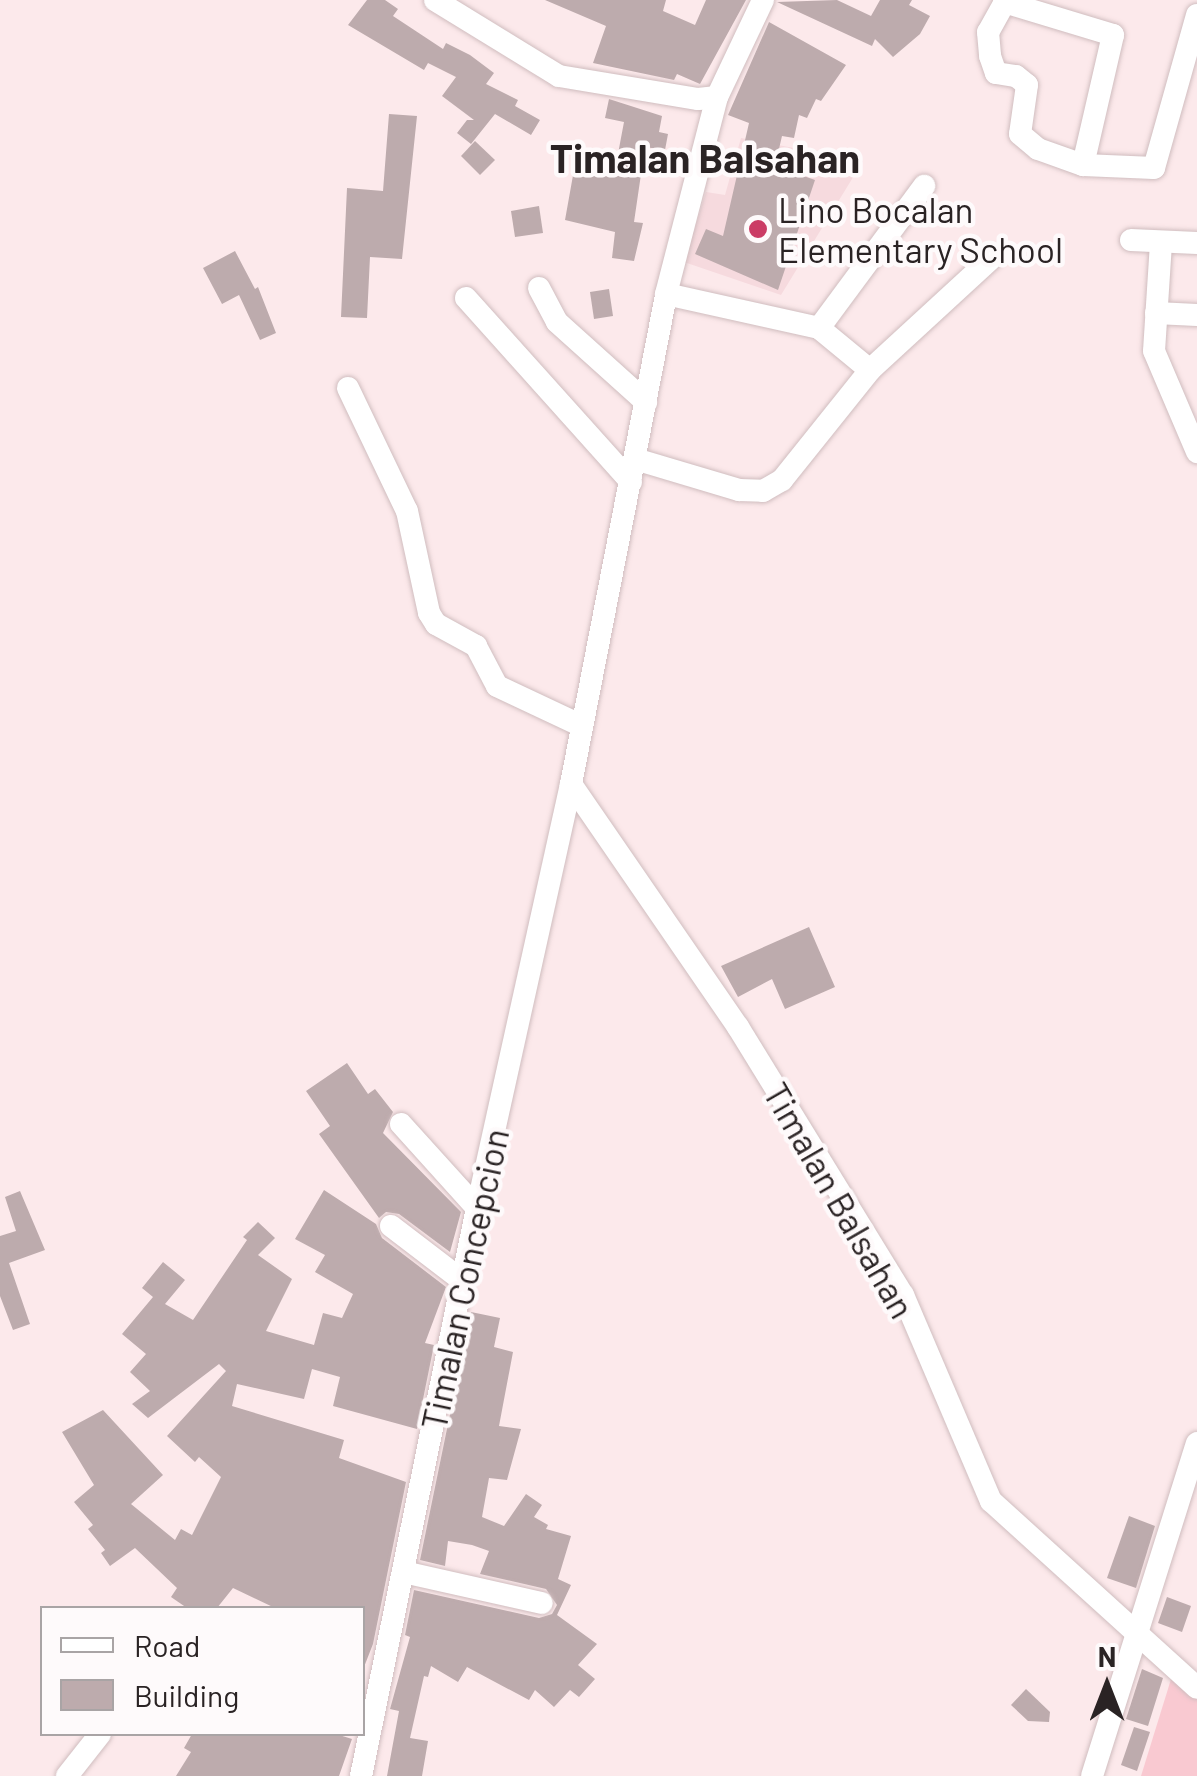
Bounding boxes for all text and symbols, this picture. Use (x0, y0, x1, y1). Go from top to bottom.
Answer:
district label: Timalan Balsahan (550, 133, 860, 181)
place label: Lino Bocalan Elementary School (778, 188, 1063, 270)
marker: Lino Bocalan Elementary School (747, 218, 769, 240)
street label: Timalan Balsahan (756, 1075, 924, 1325)
street label: Timalan Concepcion (412, 1125, 516, 1433)
legend (40, 1606, 365, 1736)
text: Road (134, 1627, 200, 1663)
north arrow (1057, 1636, 1157, 1736)
text: N (1098, 1639, 1116, 1673)
text: Building (134, 1677, 239, 1713)

